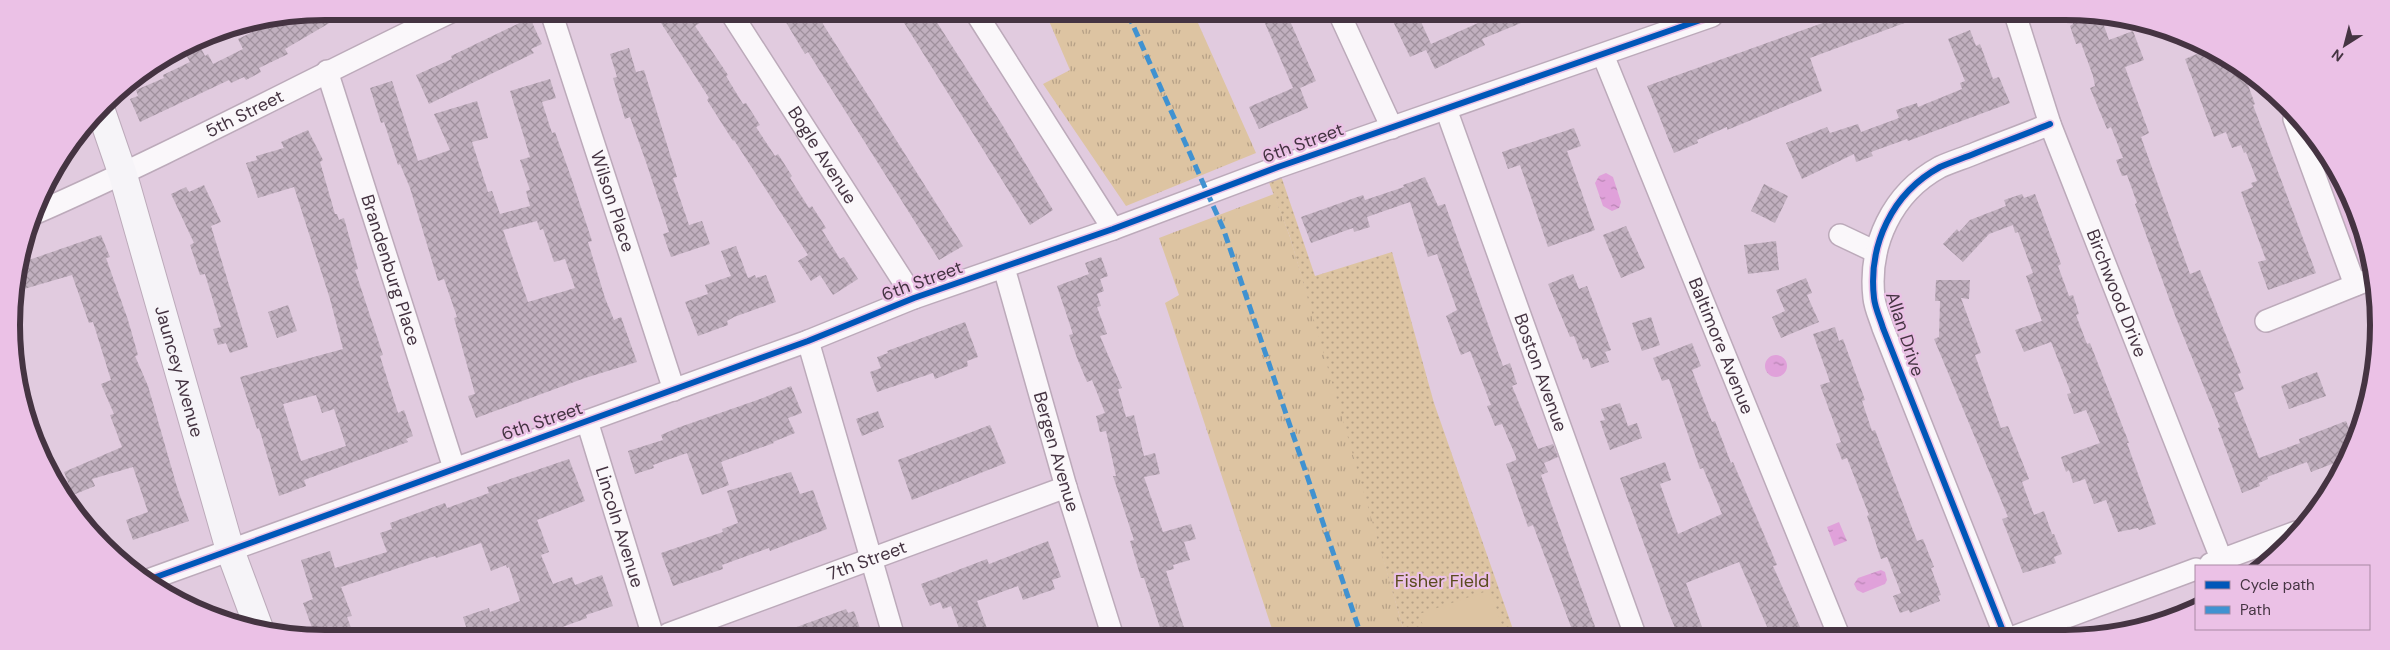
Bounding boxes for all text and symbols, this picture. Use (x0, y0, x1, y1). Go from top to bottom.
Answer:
north arrow (2320, 20, 2370, 70)
text: N (2328, 45, 2347, 66)
street label: 5th Street (202, 84, 288, 143)
street label: Bogle Avenue (782, 102, 863, 209)
street label: 6th Street (1259, 117, 1347, 169)
street label: Wilson Place (585, 147, 640, 255)
street label: Brandenburg Place (355, 192, 426, 349)
street label: Birchwood Drive (2081, 226, 2153, 361)
street label: 6th Street (878, 255, 966, 307)
street label: Baltimore Avenue (1683, 274, 1760, 418)
street label: Allan Drive (1880, 289, 1930, 379)
street label: Jauncey Avenue (149, 303, 209, 440)
street label: Boston Avenue (1508, 310, 1573, 435)
street label: Bergen Avenue (1028, 389, 1085, 515)
street label: 6th Street (498, 396, 586, 446)
street label: Lincoln Avenue (590, 464, 649, 591)
street label: 7th Street (824, 535, 910, 586)
legend (2195, 565, 2370, 630)
park label: Fisher Field (1395, 569, 1489, 593)
text: Cycle path (2240, 575, 2315, 595)
text: Path (2240, 600, 2271, 620)

